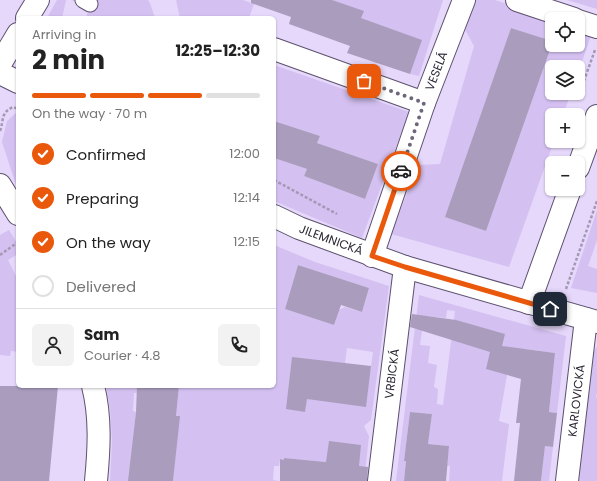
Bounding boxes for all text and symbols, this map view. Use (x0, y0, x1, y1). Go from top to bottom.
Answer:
map controls (545, 12, 585, 196)
button: locate (545, 12, 585, 52)
text: Arriving in (32, 25, 96, 44)
text: 12:25–12:30 (175, 40, 260, 61)
text: 2 min (32, 42, 105, 78)
street label: VESELÁ (421, 49, 451, 93)
button: layers (545, 60, 585, 100)
pin (347, 64, 381, 98)
icon: bag (353, 70, 375, 92)
text: On the way · 70 m (32, 104, 147, 123)
button: + (545, 108, 585, 148)
icon: check (32, 143, 54, 165)
text: Confirmed (66, 144, 146, 165)
text: 12:00 (229, 144, 260, 163)
courier (381, 151, 421, 191)
button: − (545, 156, 585, 196)
icon: car (390, 160, 412, 182)
icon: check (32, 187, 54, 209)
text: Preparing (66, 188, 139, 209)
text: 12:14 (233, 188, 260, 207)
street label: JILEMNICKÁ (297, 220, 366, 259)
icon: check (32, 231, 54, 253)
text: On the way (66, 232, 151, 253)
text: 12:15 (233, 232, 260, 251)
text: Delivered (66, 276, 136, 297)
pin (533, 292, 567, 326)
icon: home (539, 298, 561, 320)
button: person (32, 324, 74, 366)
text: Sam (84, 324, 119, 345)
button: phone (218, 324, 260, 366)
text: Courier · 4.8 (84, 346, 160, 365)
street label: VRBICKÁ (380, 348, 403, 400)
street label: KARLOVICKÁ (563, 363, 589, 438)

